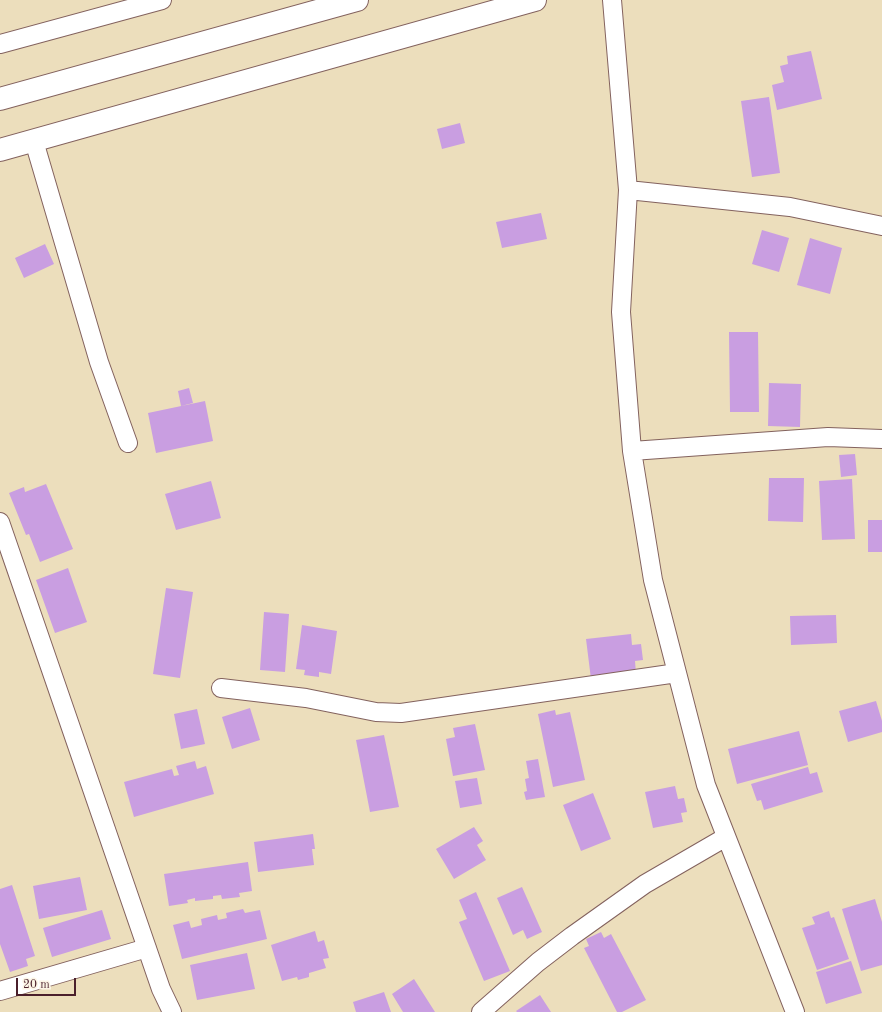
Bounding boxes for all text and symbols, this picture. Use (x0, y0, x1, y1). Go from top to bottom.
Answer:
scale bar (18, 970, 78, 996)
text: 20 m (23, 979, 50, 991)

